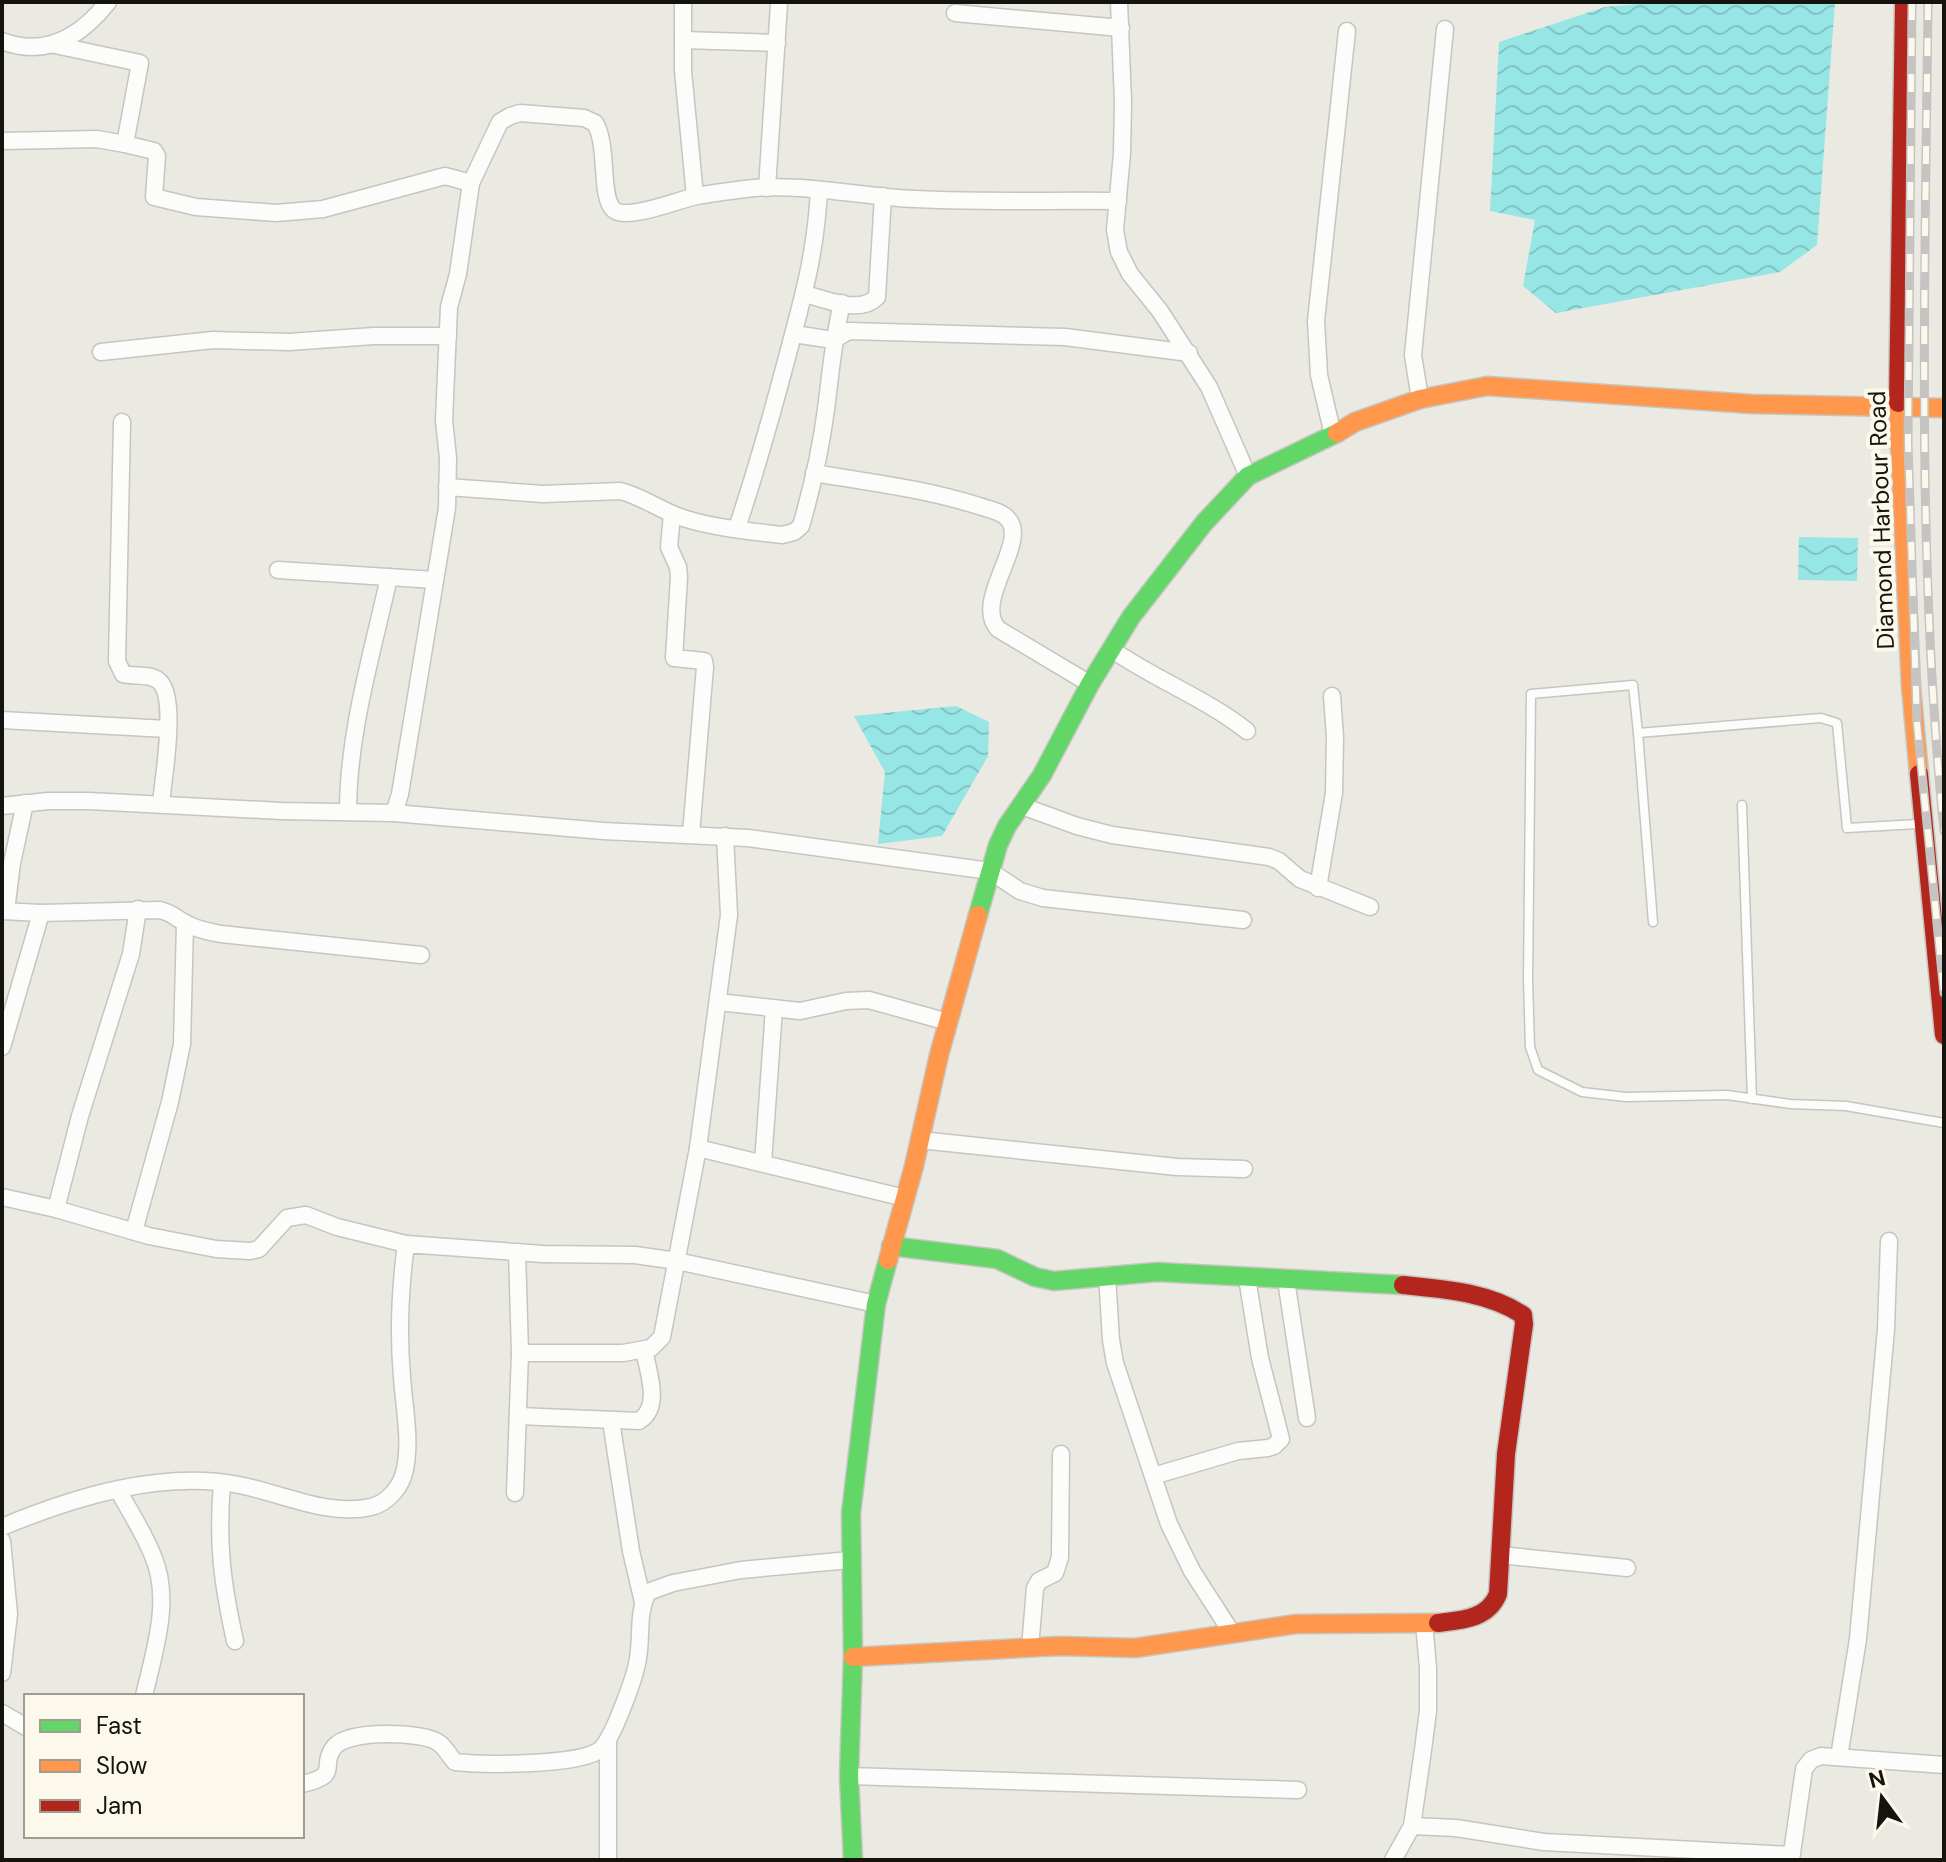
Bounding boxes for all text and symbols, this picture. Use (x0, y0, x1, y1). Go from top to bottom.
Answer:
street label: Diamond Harbour Road (1861, 390, 1901, 650)
legend (24, 1694, 304, 1838)
text: Fast (96, 1710, 142, 1741)
text: Slow (96, 1750, 147, 1781)
north arrow (1842, 1758, 1922, 1838)
text: N (1865, 1763, 1888, 1795)
text: Jam (96, 1790, 142, 1821)

